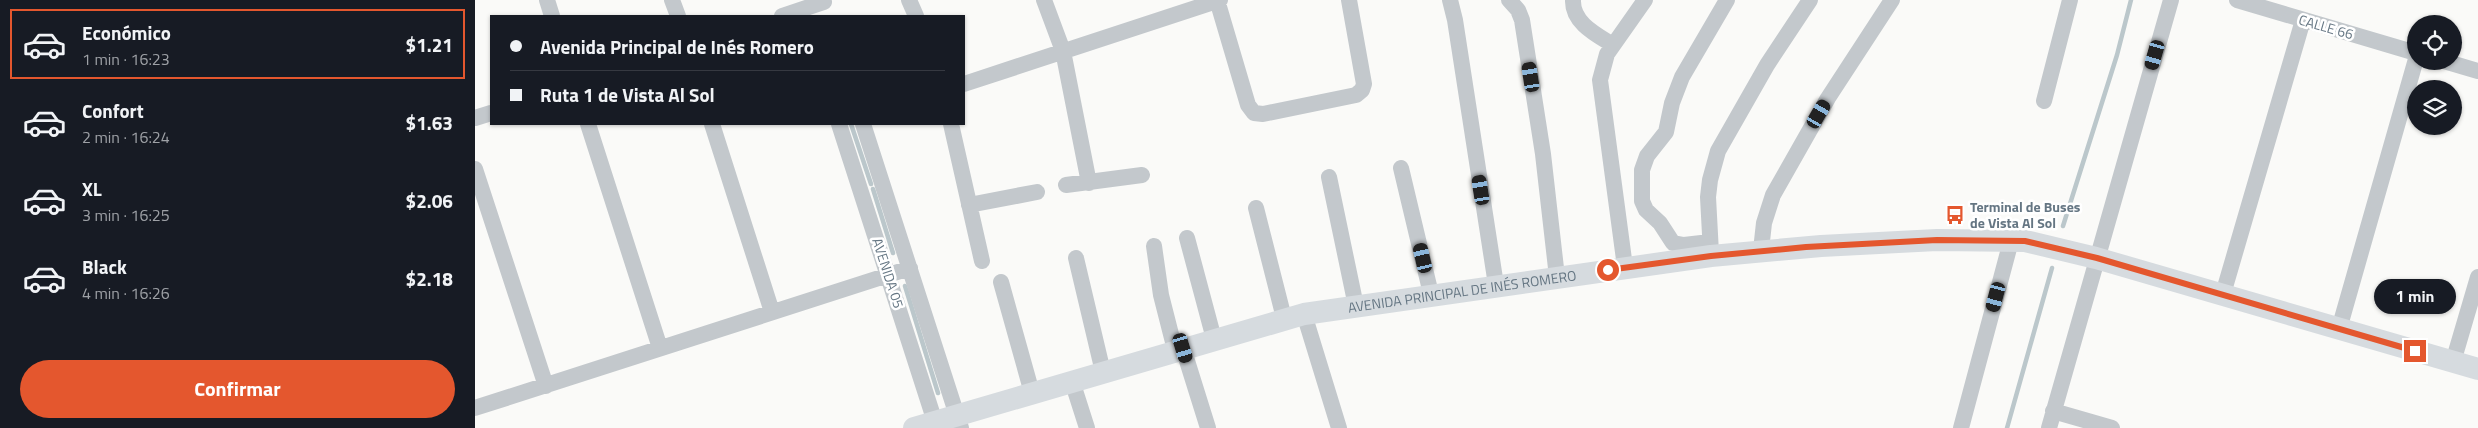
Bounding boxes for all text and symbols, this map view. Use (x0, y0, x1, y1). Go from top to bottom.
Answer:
street label: CALLE 66 (2296, 9, 2356, 44)
map controls (2407, 15, 2462, 135)
button: locate (2407, 15, 2462, 70)
text: Económico (82, 18, 171, 47)
icon: car (22, 22, 67, 67)
text: $1.21 (406, 30, 453, 59)
text: Avenida Principal de Inés Romero (540, 32, 814, 61)
car (2143, 39, 2166, 71)
text: 1 min · 16:23 (82, 47, 170, 71)
car (1521, 61, 1540, 93)
text: Ruta 1 de Vista Al Sol (540, 80, 715, 109)
button: layers (2407, 80, 2462, 135)
text: Confort (82, 96, 144, 125)
car (1805, 97, 1832, 131)
icon: car (22, 100, 67, 145)
text: $1.63 (406, 108, 453, 137)
text: 2 min · 16:24 (82, 125, 170, 149)
text: XL (82, 174, 102, 203)
car (1471, 174, 1490, 206)
icon: car (22, 178, 67, 223)
text: $2.06 (406, 186, 453, 215)
place label: Terminal de Buses de Vista Al Sol (1970, 196, 2081, 233)
text: 3 min · 16:25 (82, 203, 170, 227)
bus stop icon: Terminal de Buses de Vista Al Sol (1944, 204, 1966, 226)
street label: AVENIDA 05 (867, 235, 910, 311)
car (1412, 242, 1433, 274)
text: Black (82, 252, 127, 281)
icon: car (22, 256, 67, 301)
route start (1597, 259, 1619, 281)
text: $2.18 (406, 264, 453, 293)
street label: AVENIDA PRINCIPAL DE INÉS ROMERO (1346, 264, 1578, 318)
callout: 1 min (2374, 278, 2456, 314)
text: 4 min · 16:26 (82, 281, 170, 305)
car (1984, 281, 2007, 313)
text: 1 min (2396, 284, 2434, 308)
car (1171, 331, 1194, 365)
route end (2404, 340, 2426, 362)
button: Confirmar (20, 360, 455, 418)

